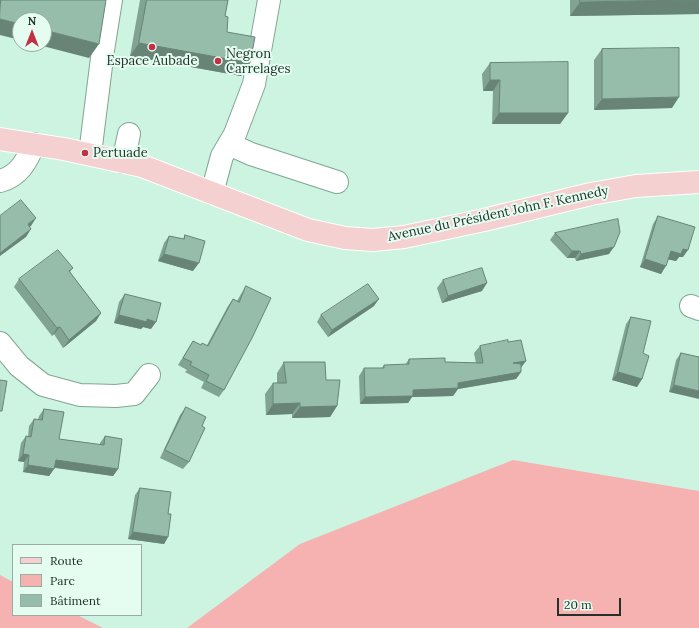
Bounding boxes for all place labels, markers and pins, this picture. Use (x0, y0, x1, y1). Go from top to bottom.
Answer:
marker: Espace Aubade (147, 42, 157, 52)
place label: Negron Carrelages (226, 46, 290, 77)
place label: Espace Aubade (107, 53, 197, 69)
marker: Negron Carrelages (213, 56, 223, 66)
place label: Pertuade (93, 145, 148, 161)
marker: Pertuade (80, 148, 90, 158)

